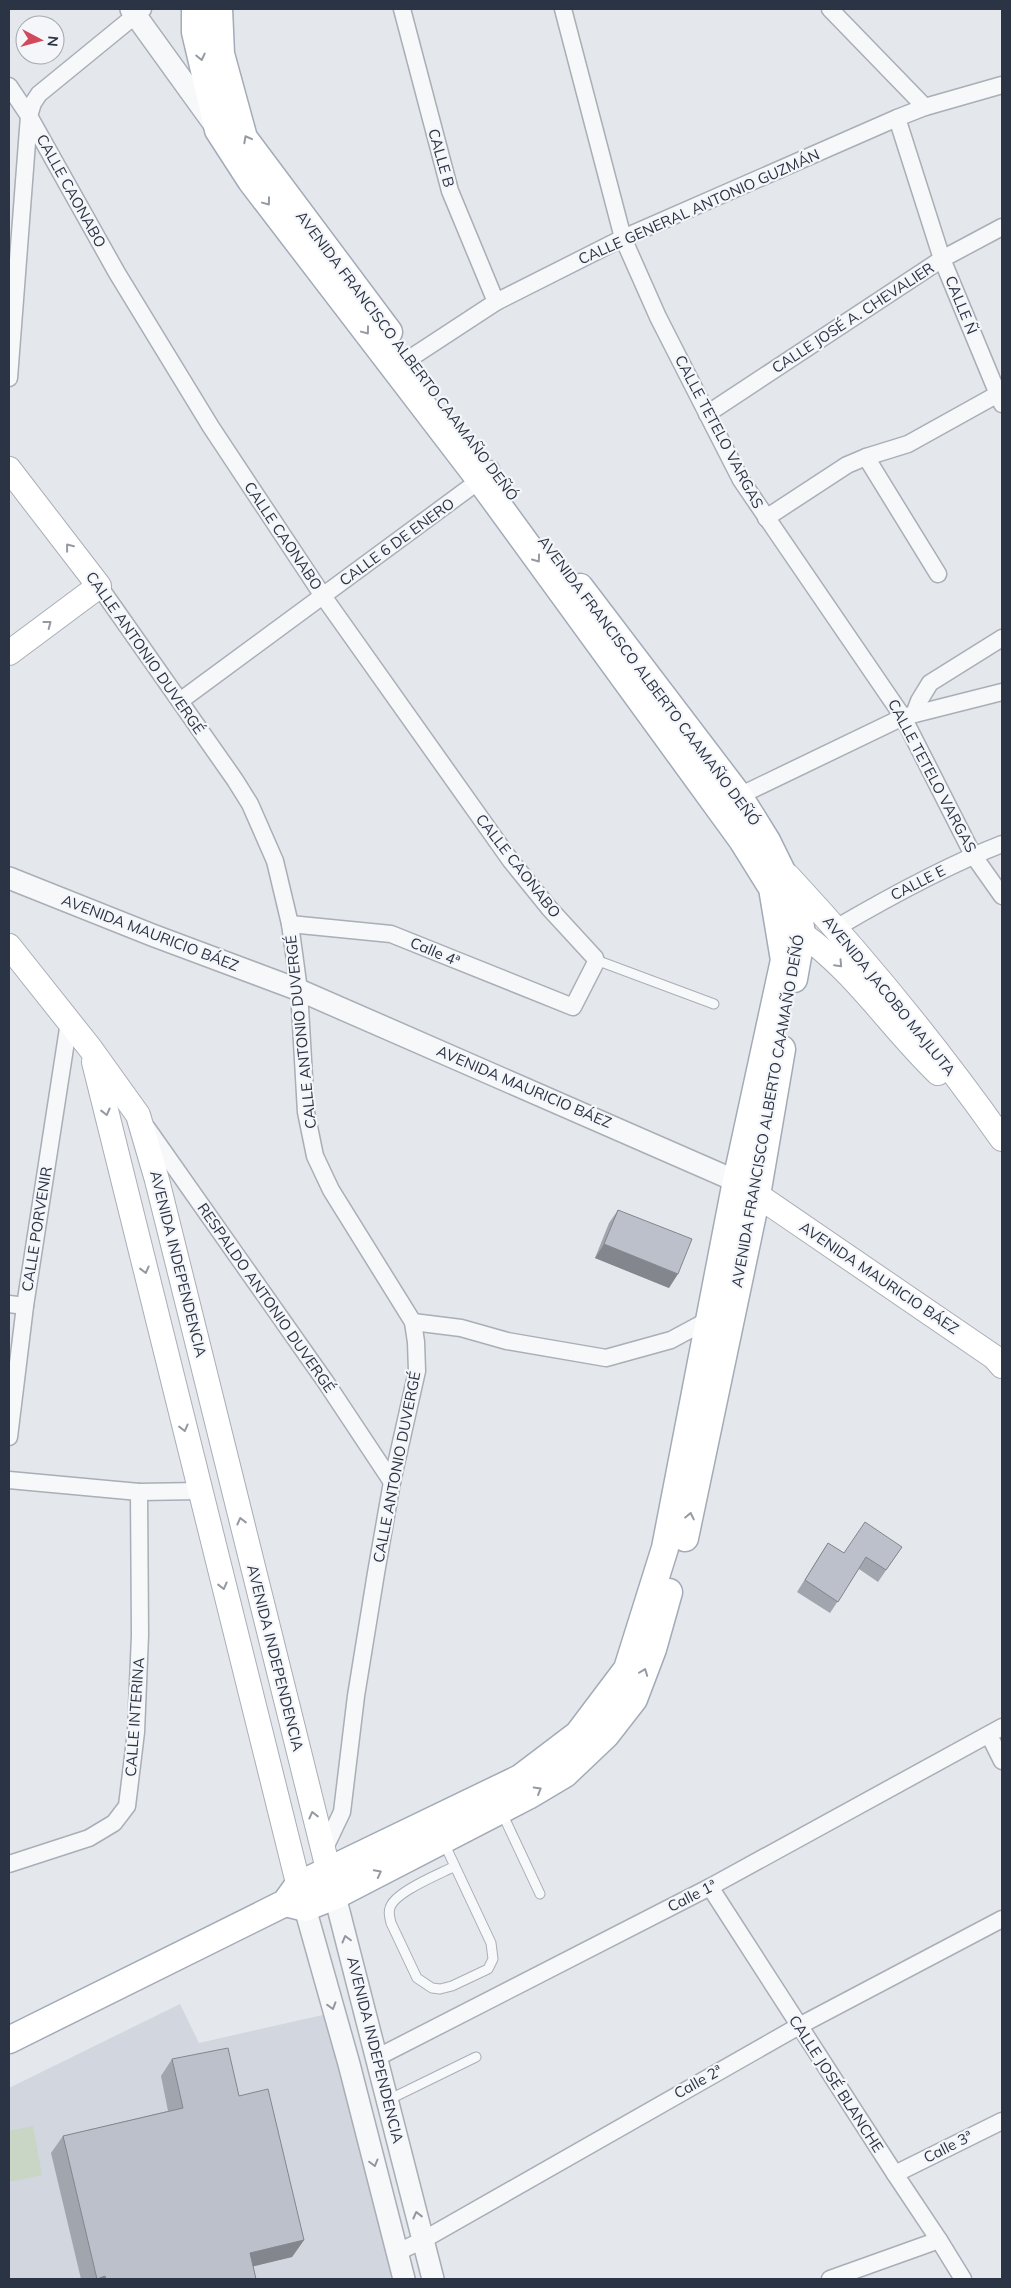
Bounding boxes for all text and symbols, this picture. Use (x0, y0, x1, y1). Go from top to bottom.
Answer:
north arrow (15, 15, 65, 65)
text: N (43, 35, 62, 48)
one-way arrow (195, 52, 206, 61)
street label: CALLE B (424, 126, 459, 189)
street label: CALLE CAONABO (32, 131, 110, 251)
one-way arrow (243, 135, 253, 144)
street label: CALLE GENERAL ANTONIO GUZMÁN (575, 145, 822, 269)
one-way arrow (261, 196, 270, 206)
street label: AVENIDA FRANCISCO ALBERTO CAAMAÑO DEÑÓ (292, 207, 523, 504)
street label: CALLE JOSÉ A. CHEVALIER (768, 258, 937, 377)
street label: CALLE Ñ (941, 273, 982, 337)
one-way arrow (360, 325, 368, 334)
street label: CALLE TETELO VARGAS (671, 352, 768, 512)
street label: CALLE CAONABO (240, 478, 327, 593)
street label: CALLE 6 DE ENERO (335, 493, 458, 590)
street label: AVENIDA FRANCISCO ALBERTO CAAMAÑO DEÑÓ (534, 532, 765, 829)
one-way arrow (67, 544, 75, 553)
one-way arrow (531, 553, 540, 563)
street label: CALLE ANTONIO DUVERGÉ (82, 568, 209, 738)
one-way arrow (42, 621, 52, 630)
street label: CALLE TETELO VARGAS (884, 696, 981, 856)
street label: CALLE CAONABO (472, 810, 565, 921)
street label: CALLE E (887, 861, 948, 904)
street label: AVENIDA MAURICIO BÁEZ (59, 890, 241, 975)
street label: AVENIDA JACOBO MAJLUTA (819, 912, 960, 1080)
street label: Calle 4ª (407, 933, 463, 971)
street label: AVENIDA FRANCISCO ALBERTO CAAMAÑO DEÑÓ (727, 933, 808, 1289)
street label: CALLE ANTONIO DUVERGÉ (281, 934, 320, 1130)
one-way arrow (833, 959, 842, 968)
street label: AVENIDA MAURICIO BÁEZ (434, 1041, 615, 1132)
one-way arrow (100, 1108, 111, 1117)
street label: CALLE PORVENIR (17, 1165, 56, 1293)
street label: AVENIDA INDEPENDENCIA (146, 1169, 211, 1359)
street label: RESPALDO ANTONIO DUVERGÉ (193, 1199, 339, 1396)
street label: AVENIDA MAURICIO BÁEZ (796, 1217, 963, 1338)
one-way arrow (139, 1266, 150, 1275)
street label: CALLE ANTONIO DUVERGÉ (369, 1369, 424, 1564)
one-way arrow (178, 1423, 189, 1432)
one-way arrow (684, 1512, 695, 1521)
one-way arrow (236, 1517, 247, 1526)
street label: AVENIDA INDEPENDENCIA (243, 1563, 308, 1753)
one-way arrow (218, 1581, 228, 1589)
street label: CALLE INTERINA (121, 1657, 148, 1777)
one-way arrow (638, 1668, 649, 1677)
one-way arrow (533, 1786, 542, 1796)
one-way arrow (309, 1811, 319, 1819)
one-way arrow (373, 1869, 382, 1879)
street label: Calle 1ª (664, 1875, 719, 1916)
one-way arrow (342, 1935, 352, 1943)
street label: AVENIDA INDEPENDENCIA (343, 1955, 408, 2145)
one-way arrow (327, 2001, 337, 2009)
street label: CALLE JOSÉ BLANCHE (785, 2012, 888, 2156)
street label: Calle 2ª (670, 2061, 725, 2103)
street label: Calle 3ª (920, 2126, 975, 2167)
one-way arrow (369, 2158, 379, 2166)
one-way arrow (412, 2211, 423, 2220)

